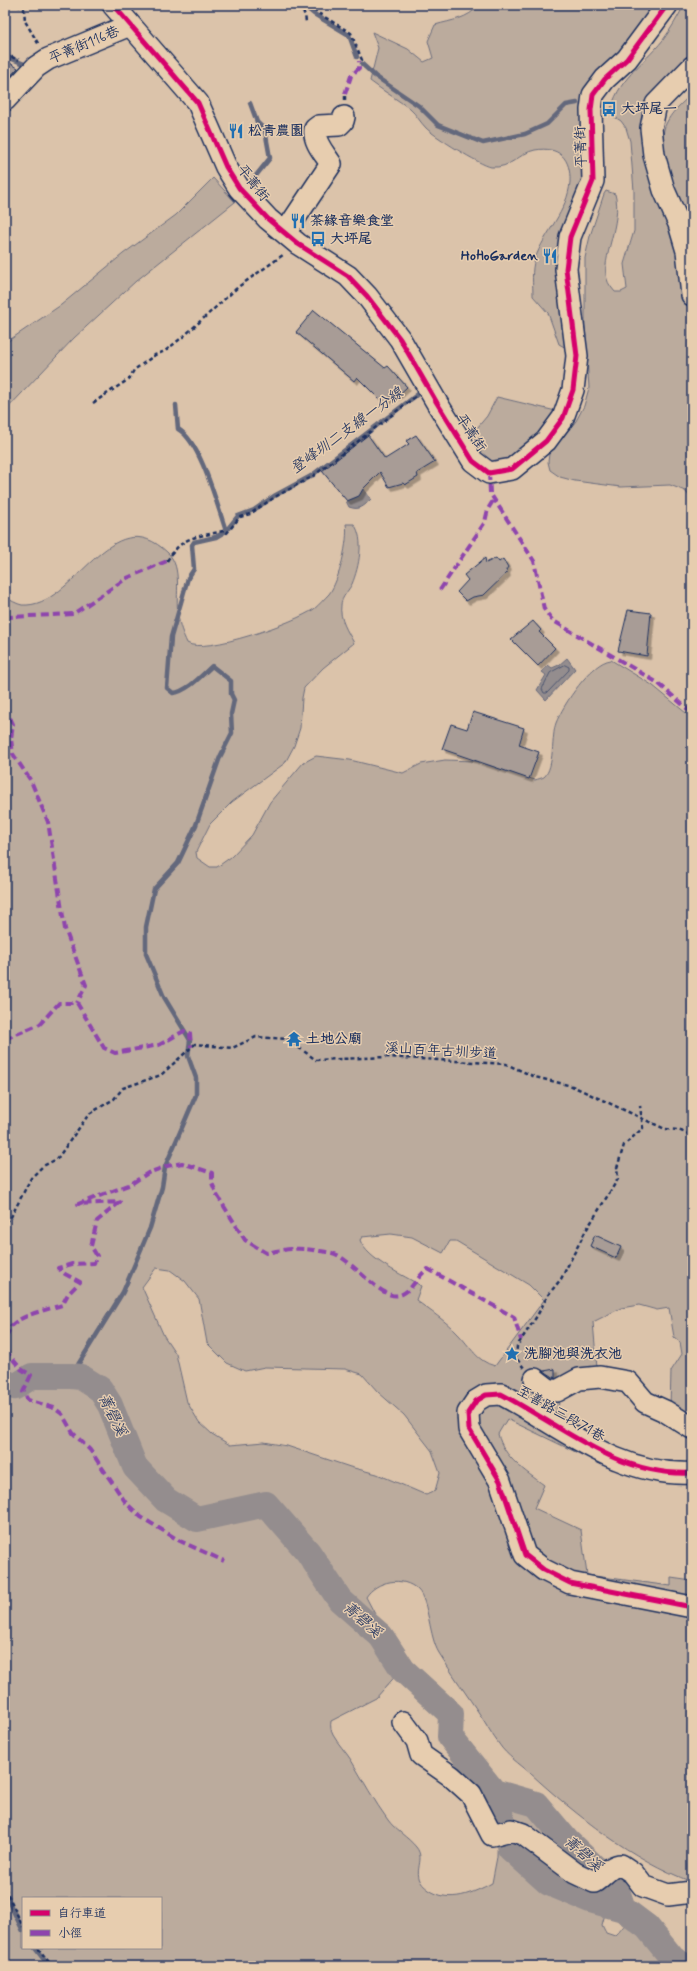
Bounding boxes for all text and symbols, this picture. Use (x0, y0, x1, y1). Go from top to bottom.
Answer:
street label: 平菁街116巷 (46, 22, 123, 68)
bus stop icon: 大坪尾一 (600, 100, 618, 118)
place label: 大坪尾一 (621, 100, 677, 118)
restaurant icon: 松青農園 (227, 122, 245, 140)
place label: 松青農園 (248, 122, 304, 140)
street label: 平菁街 (571, 126, 591, 168)
street label: 平菁街 (233, 161, 273, 205)
restaurant icon: 茶緣音樂食堂 (289, 212, 307, 230)
place label: 茶緣音樂食堂 (310, 212, 394, 230)
bus stop icon: 大坪尾 (309, 230, 327, 248)
place label: 大坪尾 (330, 230, 372, 248)
place label: HoHoGarden (461, 247, 539, 265)
restaurant icon: HoHoGarden (541, 247, 559, 265)
water label: 登峰圳二支線一分線 (287, 383, 408, 479)
street label: 平菁街 (452, 411, 490, 455)
temple icon: 土地公廟 (285, 1030, 303, 1048)
place label: 土地公廟 (306, 1030, 362, 1048)
street label: 溪山百年古圳步道 (385, 1039, 497, 1063)
place icon: 洗腳池與洗衣池 (503, 1345, 521, 1363)
place label: 洗腳池與洗衣池 (524, 1345, 622, 1363)
street label: 至善路三段71巷 (514, 1382, 609, 1447)
water label: 菁礐溪 (93, 1390, 131, 1440)
water label: 菁礐溪 (339, 1598, 386, 1643)
water label: 菁礐溪 (560, 1832, 607, 1877)
legend (22, 1897, 162, 1949)
text: 自行車道 (58, 1906, 106, 1922)
text: 小徑 (58, 1926, 82, 1942)

